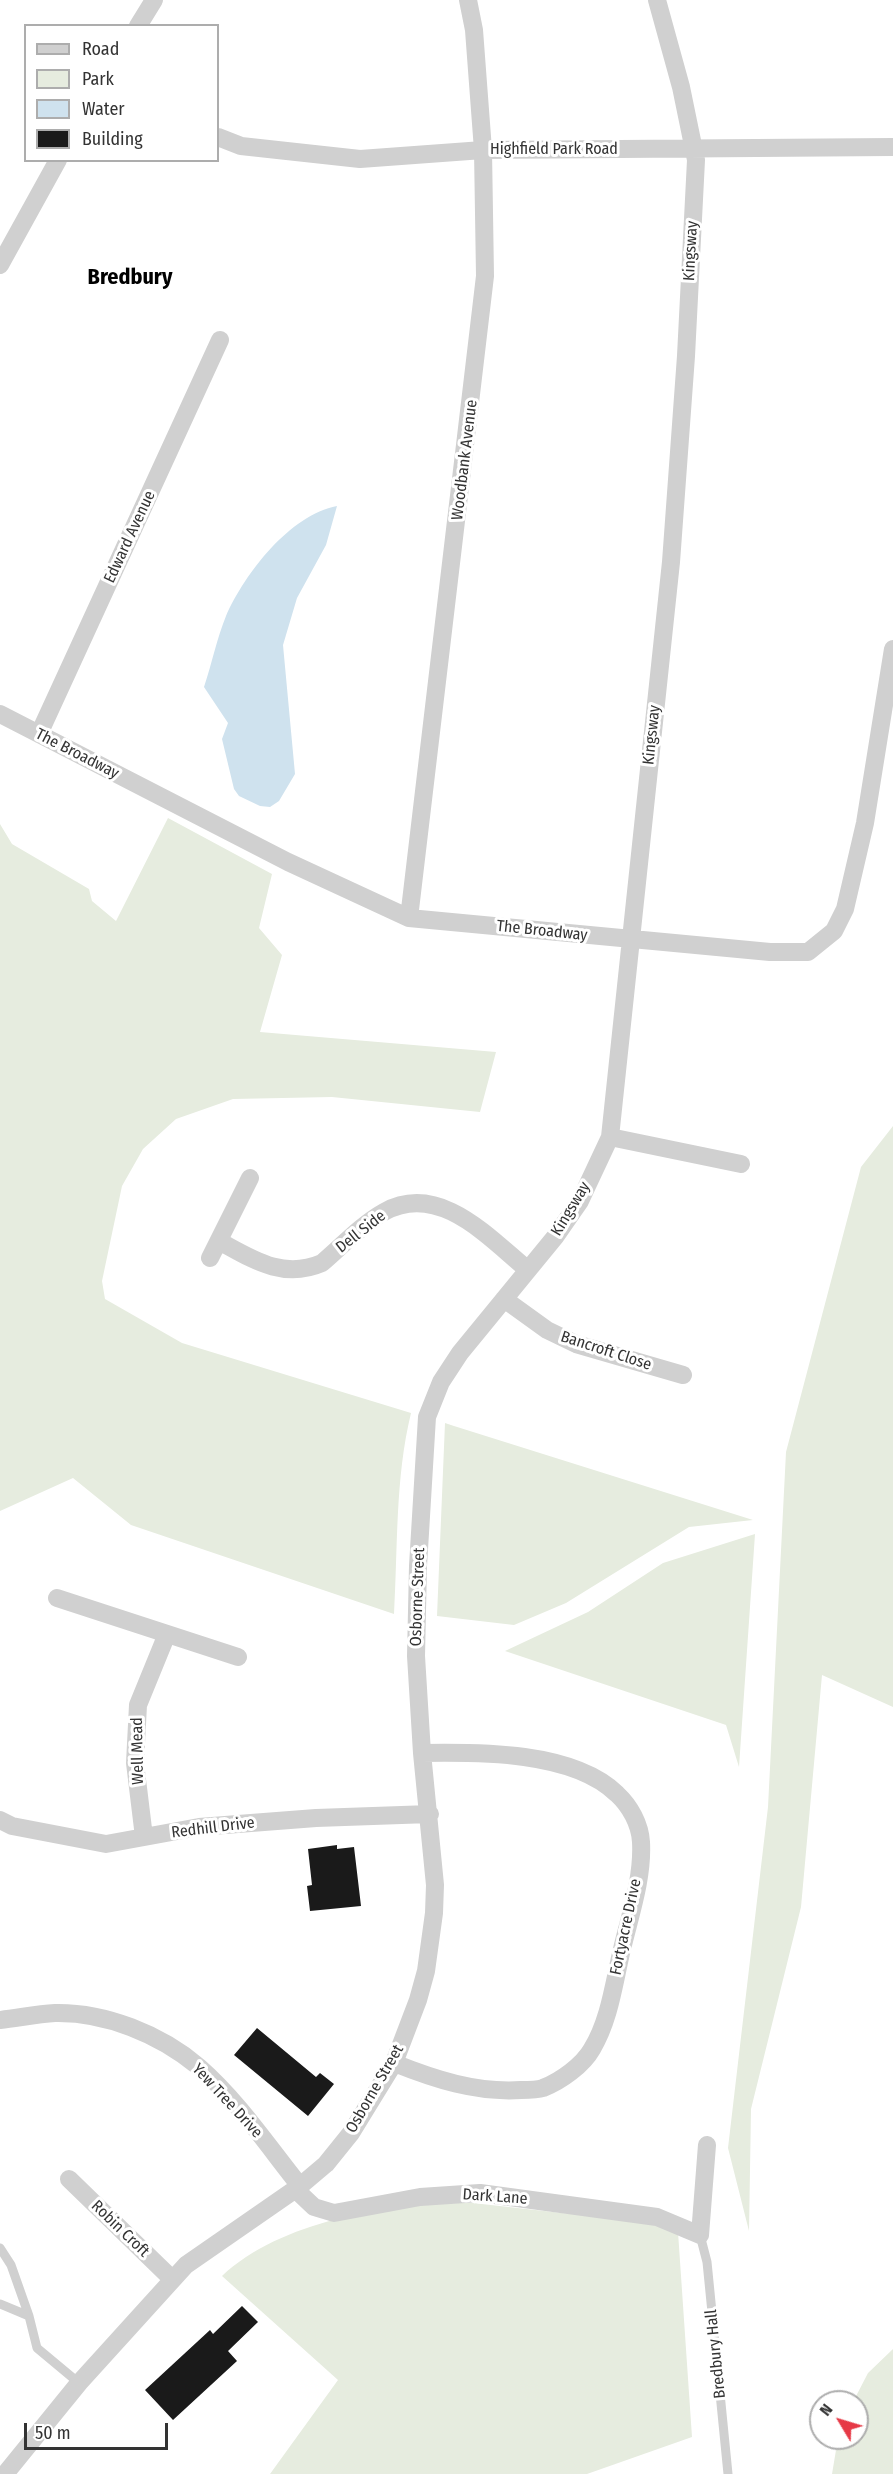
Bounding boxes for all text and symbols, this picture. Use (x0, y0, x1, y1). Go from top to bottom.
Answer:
legend (24, 24, 219, 162)
text: Road (82, 38, 119, 60)
text: Park (82, 68, 114, 90)
text: Water (82, 98, 125, 120)
text: Building (82, 128, 143, 150)
street label: Highfield Park Road (490, 140, 618, 160)
street label: Kingsway (680, 221, 702, 281)
district label: Bredbury (88, 265, 172, 291)
street label: Woodbank Avenue (448, 399, 482, 521)
street label: Edward Avenue (100, 488, 160, 586)
street label: Kingsway (639, 704, 665, 766)
street label: The Broadway (32, 725, 122, 783)
street label: The Broadway (496, 917, 588, 945)
street label: Kingsway (547, 1178, 595, 1240)
street label: Dell Side (332, 1207, 390, 1257)
street label: Bancroft Close (558, 1327, 654, 1375)
street label: Osborne Street (407, 1547, 429, 1647)
street label: Well Mead (128, 1717, 148, 1785)
street label: Redhill Drive (170, 1813, 256, 1843)
street label: Fortyacre Drive (606, 1877, 646, 1977)
street label: Osborne Street (342, 2041, 408, 2137)
street label: Yew Tree Drive (188, 2060, 266, 2142)
street label: Dark Lane (462, 2185, 528, 2209)
street label: Robin Croft (87, 2197, 153, 2261)
street label: Bredbury Hall (702, 2308, 730, 2400)
north arrow (809, 2390, 869, 2450)
text: N (816, 2400, 836, 2419)
scale bar (27, 2411, 171, 2449)
text: 50 m (35, 2422, 71, 2444)

